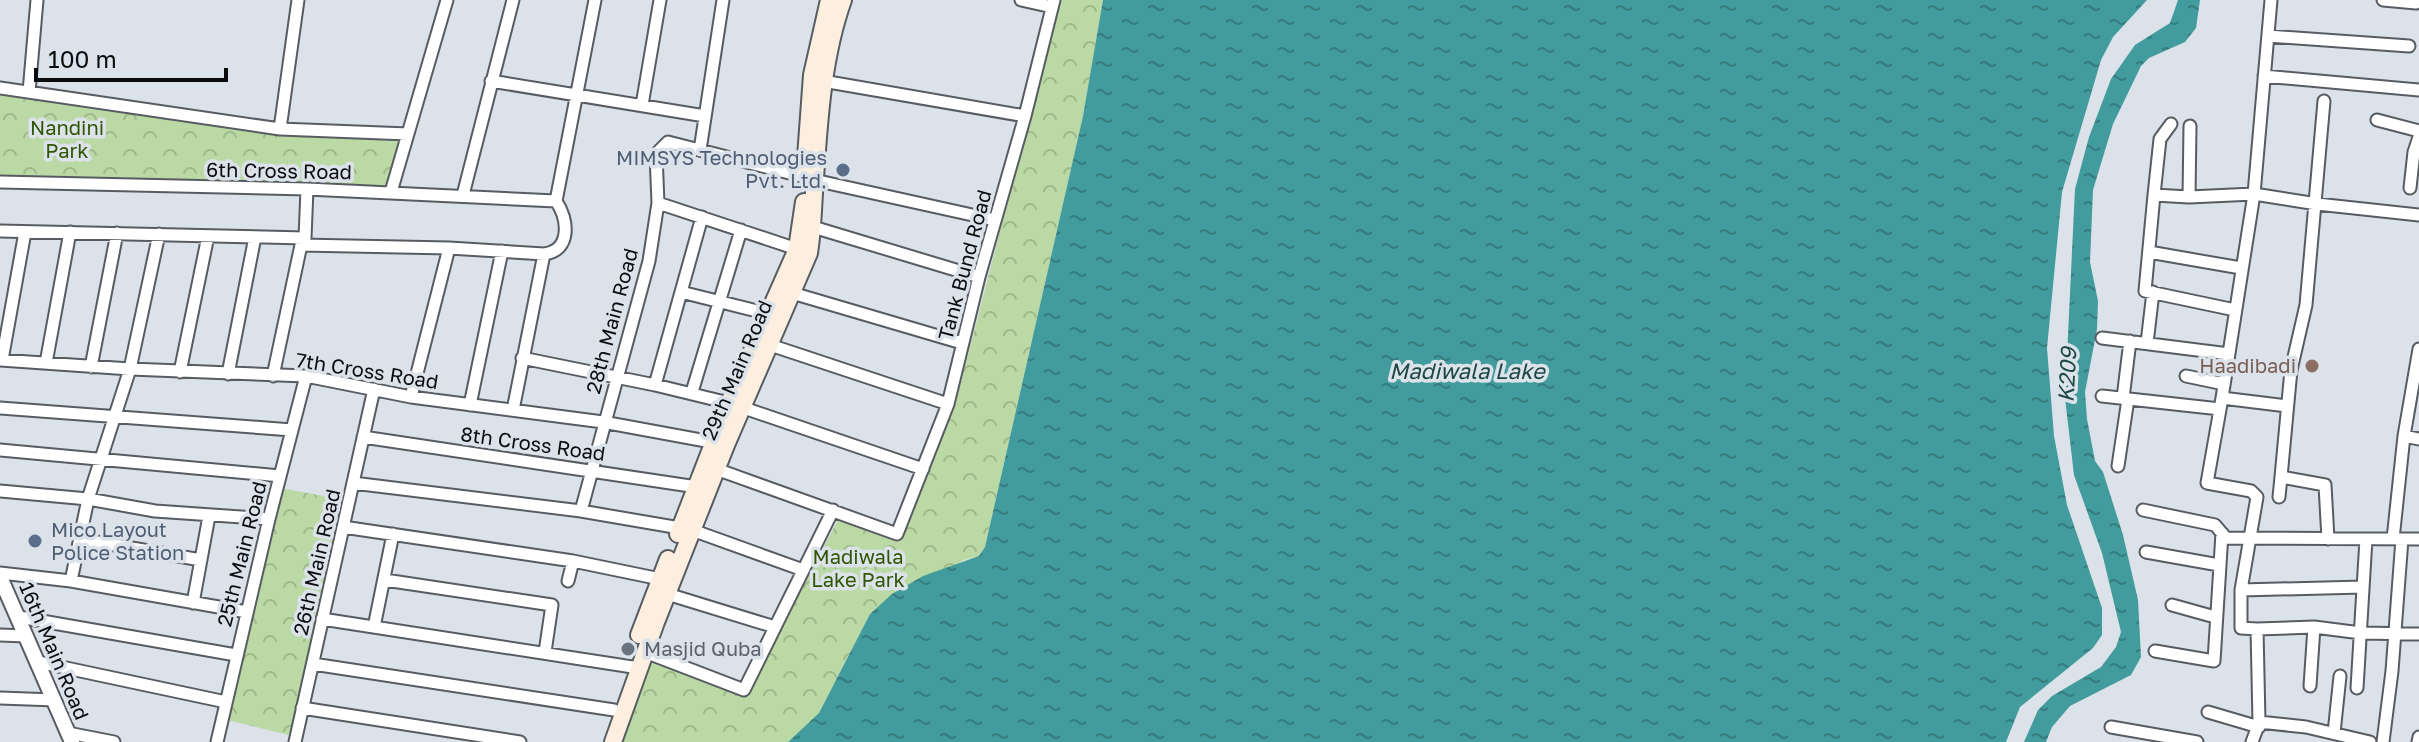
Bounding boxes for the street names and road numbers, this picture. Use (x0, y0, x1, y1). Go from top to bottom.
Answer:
street label: 6th Cross Road (206, 157, 352, 183)
street label: Tank Bund Road (932, 187, 996, 343)
street label: 28th Main Road (580, 246, 642, 396)
street label: 29th Main Road (696, 296, 776, 443)
street label: 7th Cross Road (294, 347, 440, 393)
street label: 8th Cross Road (459, 421, 607, 465)
street label: 25th Main Road (211, 479, 271, 629)
street label: 26th Main Road (288, 486, 344, 637)
street label: 16th Main Road (15, 578, 95, 723)

